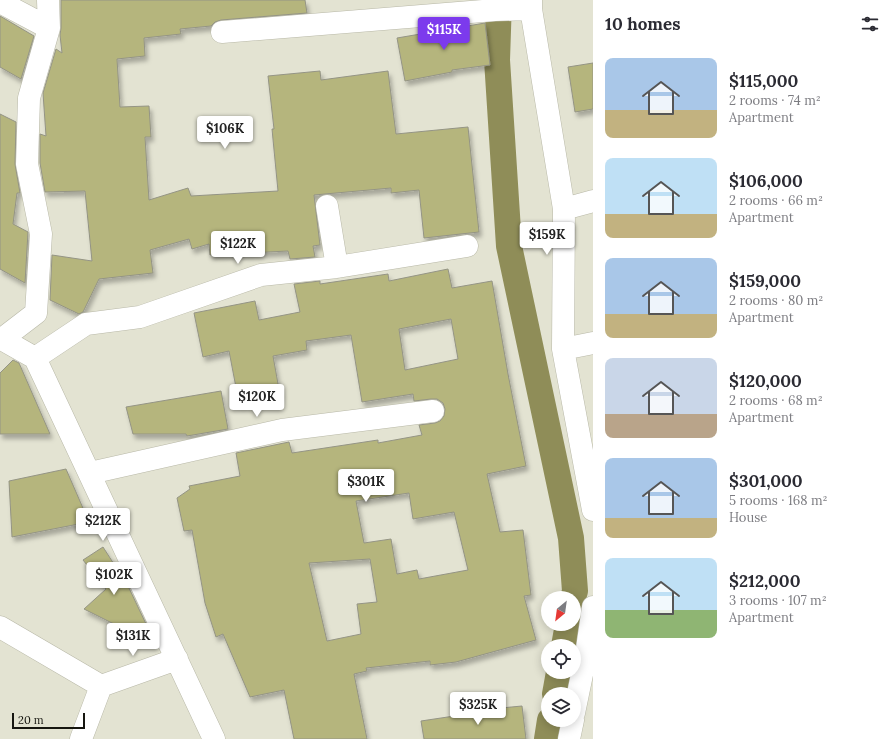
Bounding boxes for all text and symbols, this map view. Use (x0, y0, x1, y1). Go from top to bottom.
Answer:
text: 10 homes (605, 13, 680, 35)
icon: filters (859, 13, 881, 35)
pin: $115K (416, 17, 472, 51)
text: $115K (427, 21, 461, 38)
text: $115,000 (729, 70, 798, 92)
icon: home (637, 74, 685, 122)
text: 2 rooms · 74 m² (729, 92, 821, 109)
text: Apartment (729, 109, 794, 126)
pin: $106K (197, 116, 253, 150)
text: $106K (206, 120, 244, 137)
text: $106,000 (729, 170, 803, 192)
icon: home (637, 174, 685, 222)
text: 2 rooms · 66 m² (729, 192, 823, 209)
text: Apartment (729, 209, 794, 226)
pin: $159K (519, 222, 575, 256)
text: $159K (529, 226, 565, 243)
pin: $122K (210, 231, 266, 265)
text: $122K (220, 235, 256, 252)
text: $159,000 (729, 270, 801, 292)
icon: home (637, 274, 685, 322)
text: 2 rooms · 80 m² (729, 292, 823, 309)
text: Apartment (729, 309, 794, 326)
text: $120,000 (729, 370, 802, 392)
icon: home (637, 374, 685, 422)
pin: $120K (229, 384, 285, 418)
text: $120K (238, 388, 276, 405)
text: 2 rooms · 68 m² (729, 392, 823, 409)
text: Apartment (729, 409, 794, 426)
pin: $301K (338, 469, 394, 503)
text: $301,000 (729, 470, 803, 492)
text: $301K (347, 473, 385, 490)
icon: home (637, 474, 685, 522)
text: 5 rooms · 168 m² (729, 492, 828, 509)
pin: $212K (75, 508, 131, 542)
text: House (729, 509, 767, 526)
text: $212K (85, 512, 121, 529)
pin: $102K (86, 562, 142, 596)
text: $102K (95, 566, 133, 583)
text: $212,000 (729, 570, 800, 592)
icon: home (637, 574, 685, 622)
north arrow (541, 591, 581, 631)
map controls (541, 591, 581, 727)
text: 3 rooms · 107 m² (729, 592, 827, 609)
text: Apartment (729, 609, 794, 626)
pin: $131K (105, 623, 161, 657)
text: $131K (116, 627, 150, 644)
button: locate (541, 639, 581, 679)
button: layers (541, 687, 581, 727)
pin: $325K (450, 692, 506, 726)
text: $325K (459, 696, 497, 713)
scale bar (12, 711, 85, 730)
text: 20 m (18, 713, 43, 727)

